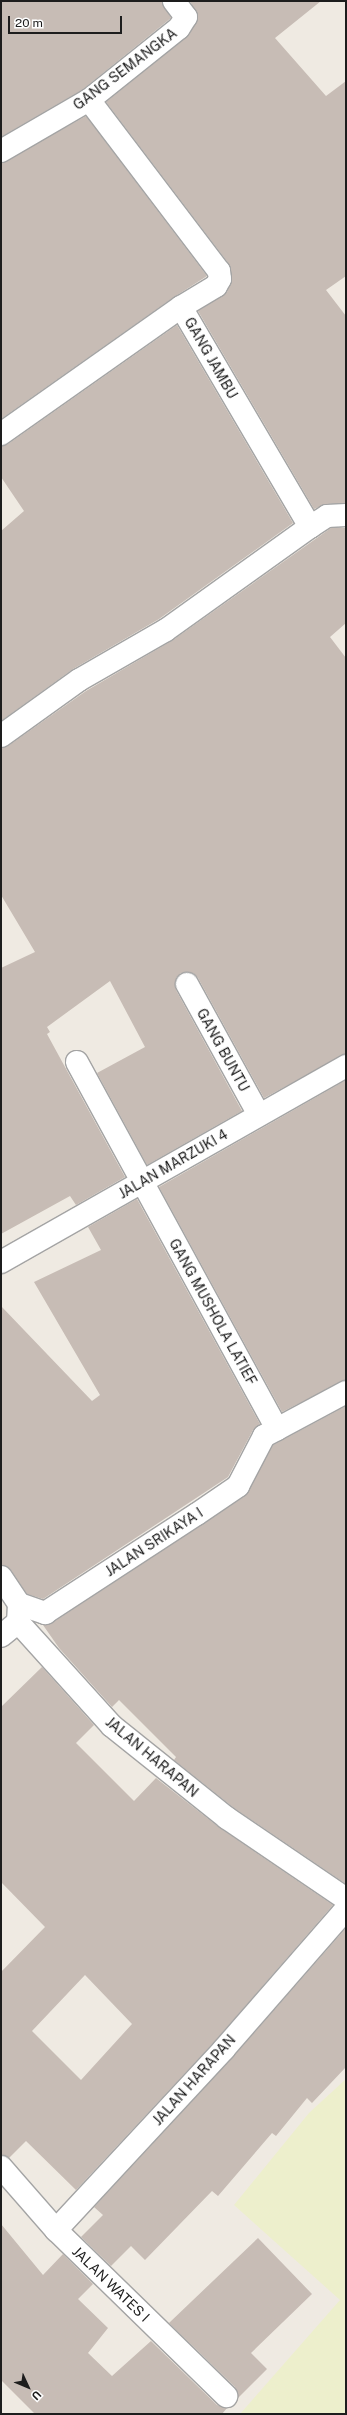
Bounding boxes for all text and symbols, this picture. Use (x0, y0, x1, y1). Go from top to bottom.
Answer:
scale bar (10, 8, 124, 34)
text: 20 m (15, 16, 43, 30)
street label: GANG SEMANGKA (70, 25, 180, 113)
street label: GANG JAMBU (181, 314, 241, 402)
street label: GANG BUNTU (193, 1006, 253, 1094)
street label: JALAN MARZUKI 4 (115, 1126, 231, 1202)
street label: GANG MUSHOLA LATIEF (166, 1236, 260, 1388)
street label: JALAN SRIKAYA I (102, 1504, 206, 1580)
street label: JALAN HARAPAN (102, 1713, 202, 1801)
street label: JALAN HARAPAN (149, 2031, 239, 2129)
street label: JALAN WATES I (69, 2243, 153, 2325)
north arrow (8, 2367, 48, 2407)
text: U (30, 2388, 44, 2402)

